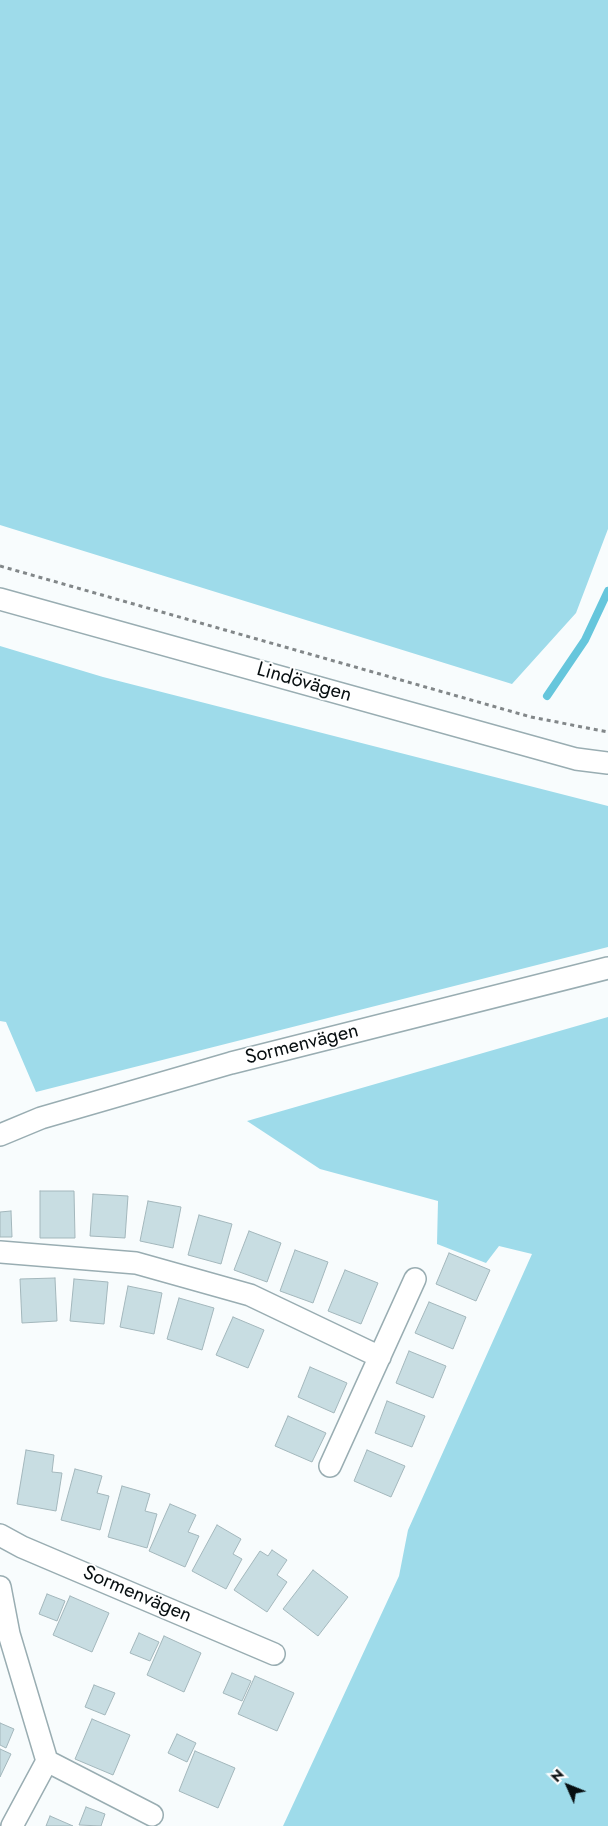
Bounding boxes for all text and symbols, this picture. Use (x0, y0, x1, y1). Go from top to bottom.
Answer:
street label: Lindövägen (254, 658, 354, 708)
street label: Sormenvägen (243, 1019, 361, 1071)
street label: Sormenvägen (79, 1561, 195, 1629)
north arrow (543, 1761, 593, 1811)
text: N (546, 1765, 568, 1787)

